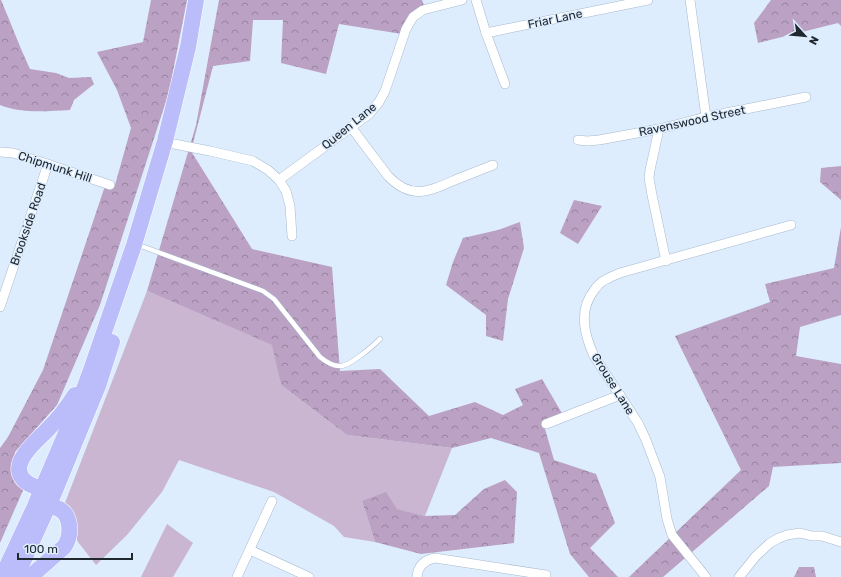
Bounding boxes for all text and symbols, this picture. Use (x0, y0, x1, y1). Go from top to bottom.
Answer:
street label: Friar Lane (526, 6, 584, 32)
north arrow (785, 16, 825, 56)
text: N (806, 34, 821, 47)
street label: Queen Lane (319, 99, 379, 152)
street label: Ravenswood Street (637, 103, 747, 139)
street label: Chipmunk Hill (16, 148, 94, 186)
street label: Brookside Road (7, 181, 49, 267)
street label: Grouse Lane (589, 351, 638, 418)
scale bar (18, 535, 132, 561)
text: 100 m (24, 542, 58, 556)

